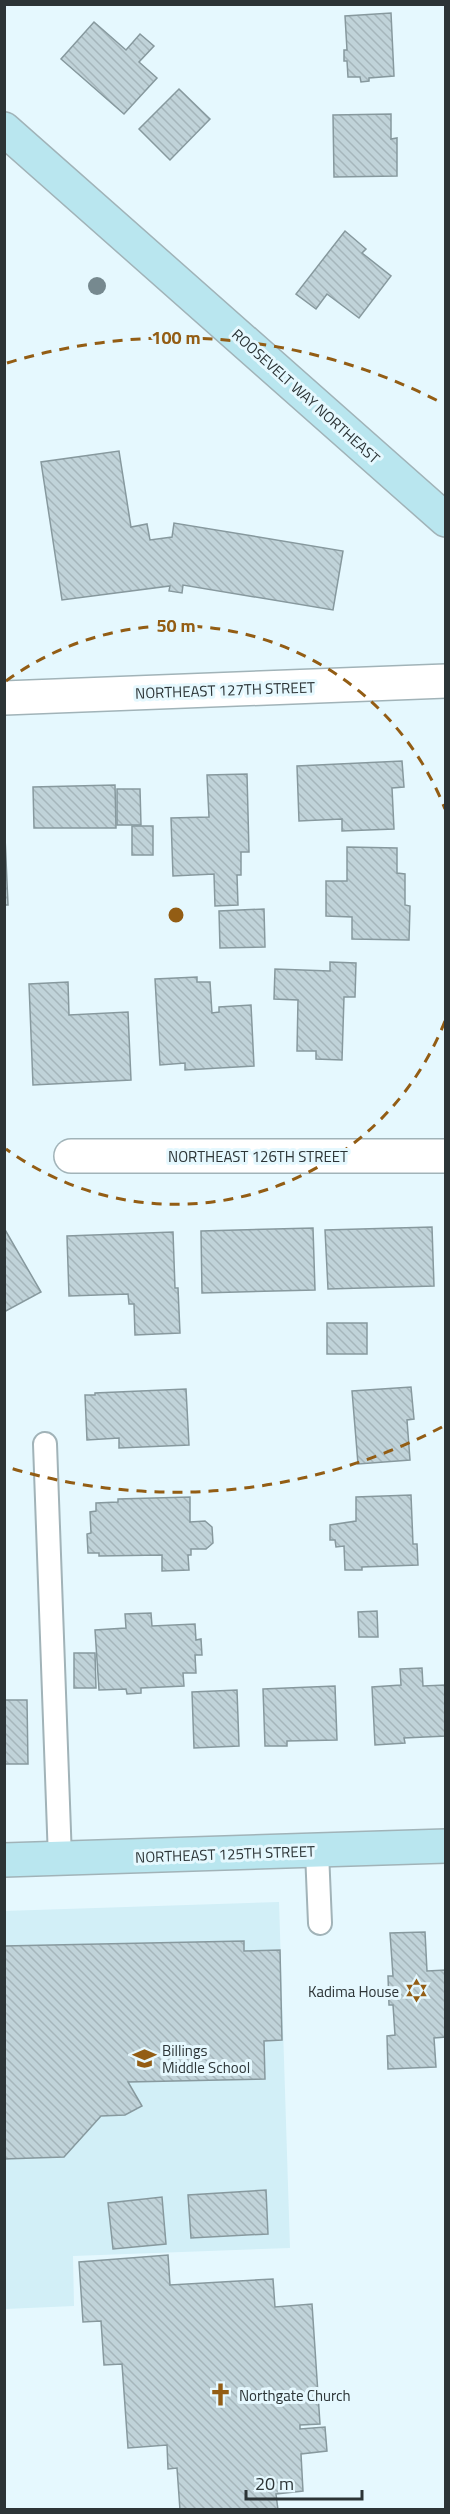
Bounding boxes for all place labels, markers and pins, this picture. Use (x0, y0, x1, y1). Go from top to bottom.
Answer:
centre of rings (166, 905, 186, 925)
synagogue icon: Kadima House (404, 1978, 430, 2004)
place label: Kadima House (308, 1980, 399, 2003)
place label: Billings Middle School (162, 2039, 250, 2079)
school or university icon: Billings Middle School (131, 2046, 157, 2072)
church icon: Northgate Church (208, 2382, 234, 2408)
place label: Northgate Church (239, 2384, 351, 2407)

